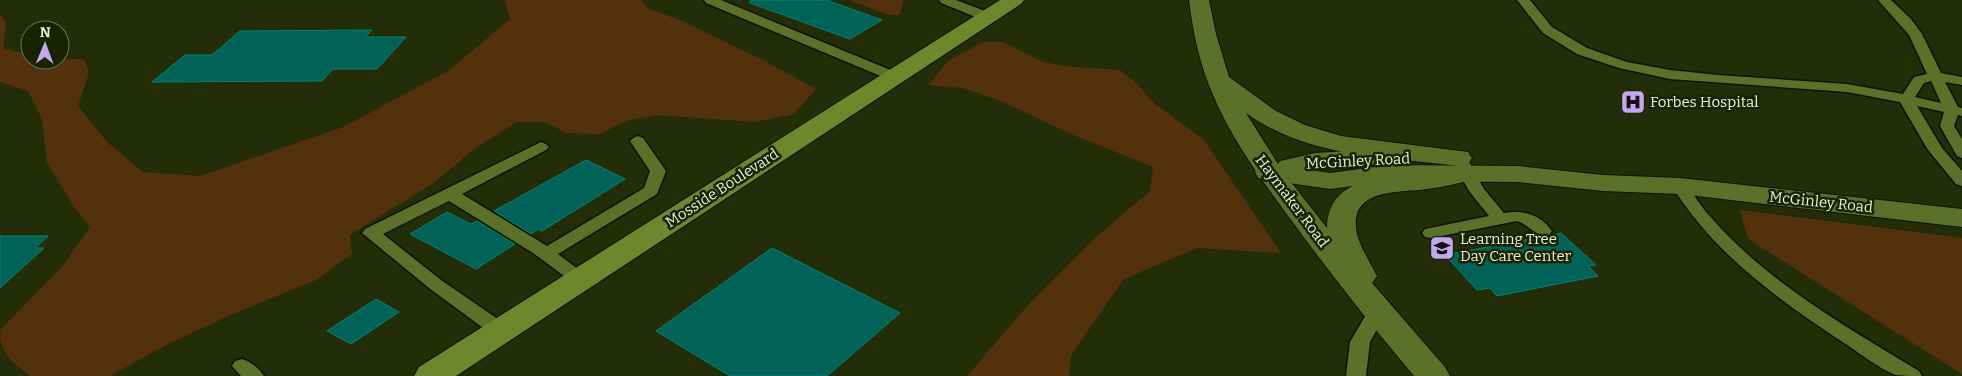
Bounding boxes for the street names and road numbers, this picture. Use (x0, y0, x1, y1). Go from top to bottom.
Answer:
street label: Mosside Boulevard (662, 145, 782, 231)
street label: McGinley Road (1305, 149, 1411, 173)
street label: Haymaker Road (1251, 151, 1333, 251)
street label: McGinley Road (1768, 188, 1874, 216)

